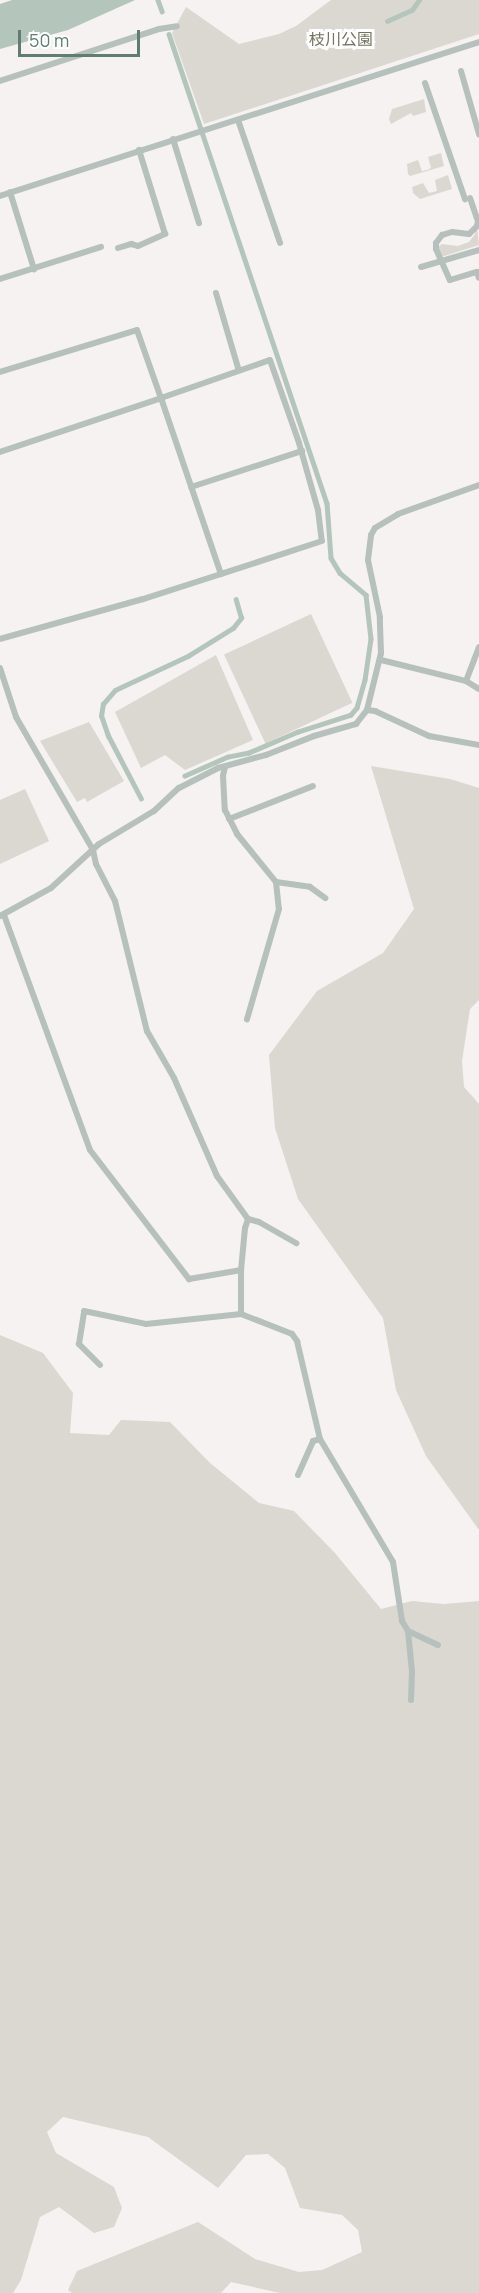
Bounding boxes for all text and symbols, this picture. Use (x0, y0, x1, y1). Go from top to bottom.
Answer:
scale bar (21, 18, 142, 56)
text: 50 m (29, 28, 69, 52)
park label: 枝川公園 (309, 29, 373, 49)

